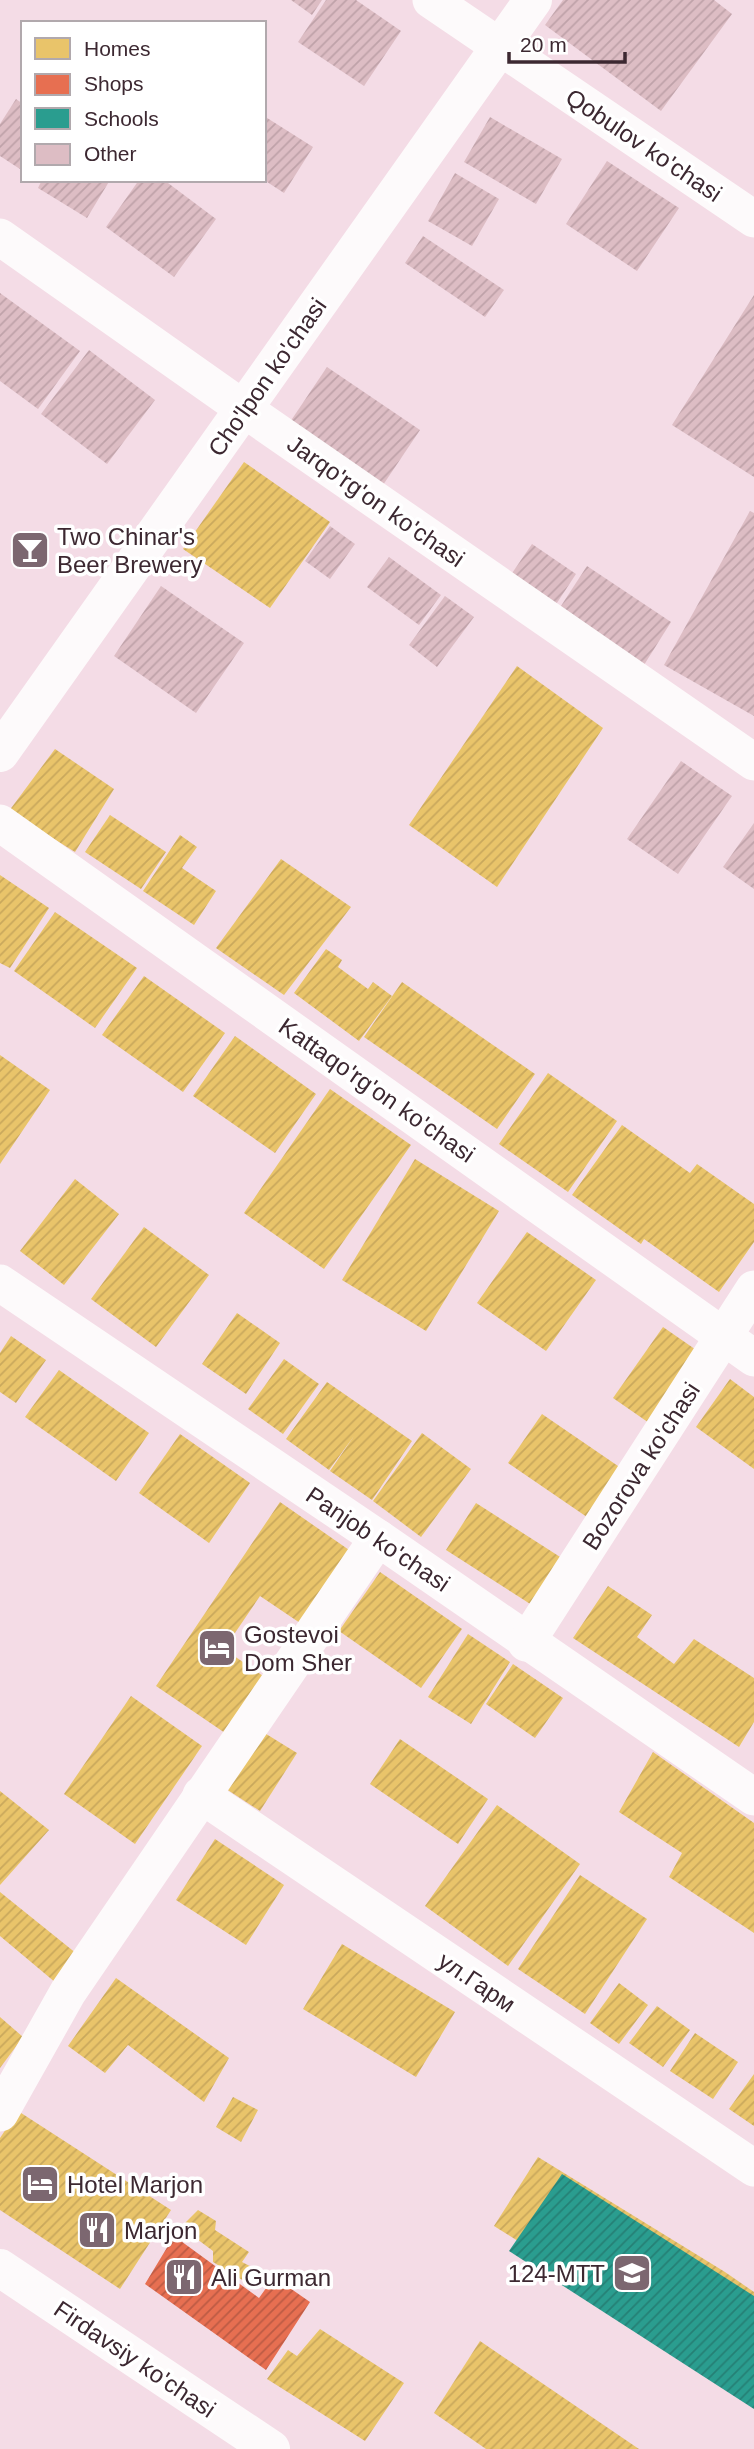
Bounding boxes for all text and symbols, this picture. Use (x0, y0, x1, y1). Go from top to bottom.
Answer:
legend (21, 21, 266, 182)
scale bar (509, 21, 624, 65)
text: 20 m (520, 33, 567, 56)
text: Homes (84, 37, 151, 60)
text: Shops (84, 72, 144, 95)
street label: Qobulov ko'chasi (561, 83, 727, 207)
text: Schools (84, 107, 159, 130)
text: Other (84, 142, 137, 165)
street label: Cho'lpon ko'chasi (202, 293, 332, 461)
street label: Jarqo'rg'on ko'chasi (282, 430, 470, 572)
place label: Two Chinar's Beer Brewery (57, 523, 202, 578)
bar icon: Two Chinar's Beer Brewery (9, 529, 51, 571)
street label: Kattaqo'rg'on ko'chasi (274, 1012, 480, 1168)
street label: Bozorova ko'chasi (577, 1377, 705, 1555)
street label: Panjob ko'chasi (301, 1481, 455, 1597)
place label: Gostevoi Dom Sher (244, 1621, 352, 1676)
hotel icon: Gostevoi Dom Sher (196, 1627, 238, 1669)
street label: ул.Гарм (433, 1946, 521, 2018)
hotel icon: Hotel Marjon (19, 2163, 61, 2205)
place label: Hotel Marjon (67, 2171, 203, 2198)
restaurant icon: Marjon (76, 2209, 118, 2251)
place label: Marjon (124, 2217, 197, 2244)
school or university icon: 124-MTT (611, 2252, 653, 2294)
restaurant icon: Ali Gurman (163, 2256, 205, 2298)
place label: 124-MTT (508, 2260, 605, 2287)
place label: Ali Gurman (211, 2264, 331, 2291)
street label: Firdavsiy ko'chasi (49, 2295, 221, 2423)

